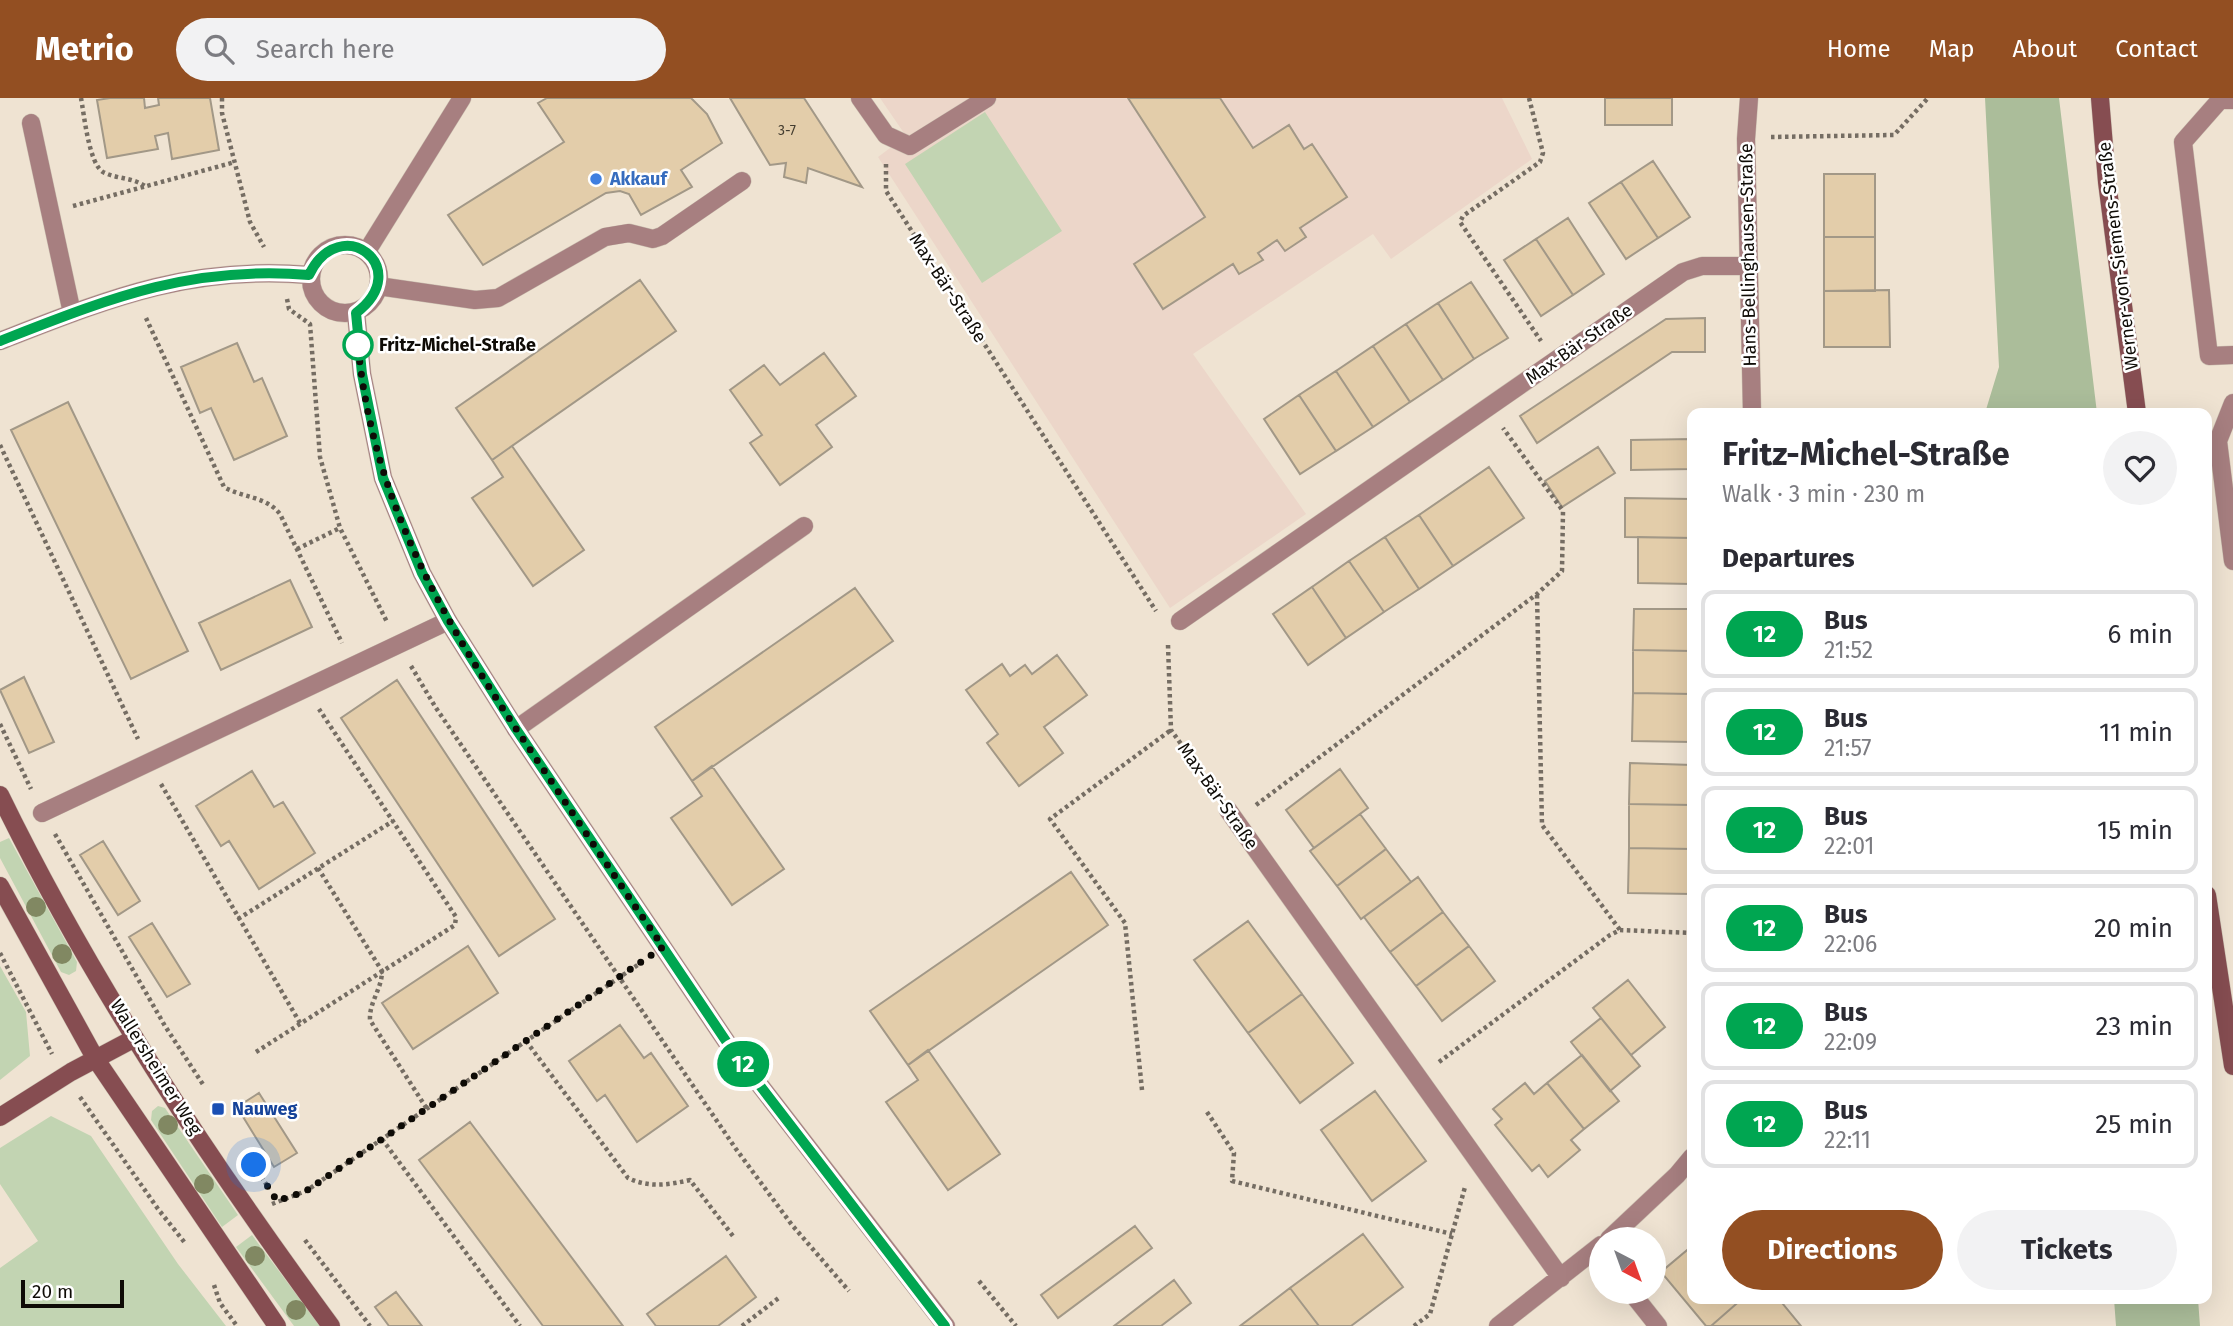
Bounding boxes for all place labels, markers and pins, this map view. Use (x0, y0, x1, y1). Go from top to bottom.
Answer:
place label: Akkauf (609, 168, 668, 190)
marker: Akkauf (588, 171, 604, 187)
marker: Fritz-Michel-Straße (343, 330, 373, 360)
place label: Fritz-Michel-Straße (379, 334, 536, 356)
place label: Nauweg (232, 1098, 298, 1120)
marker: Nauweg (210, 1101, 226, 1117)

